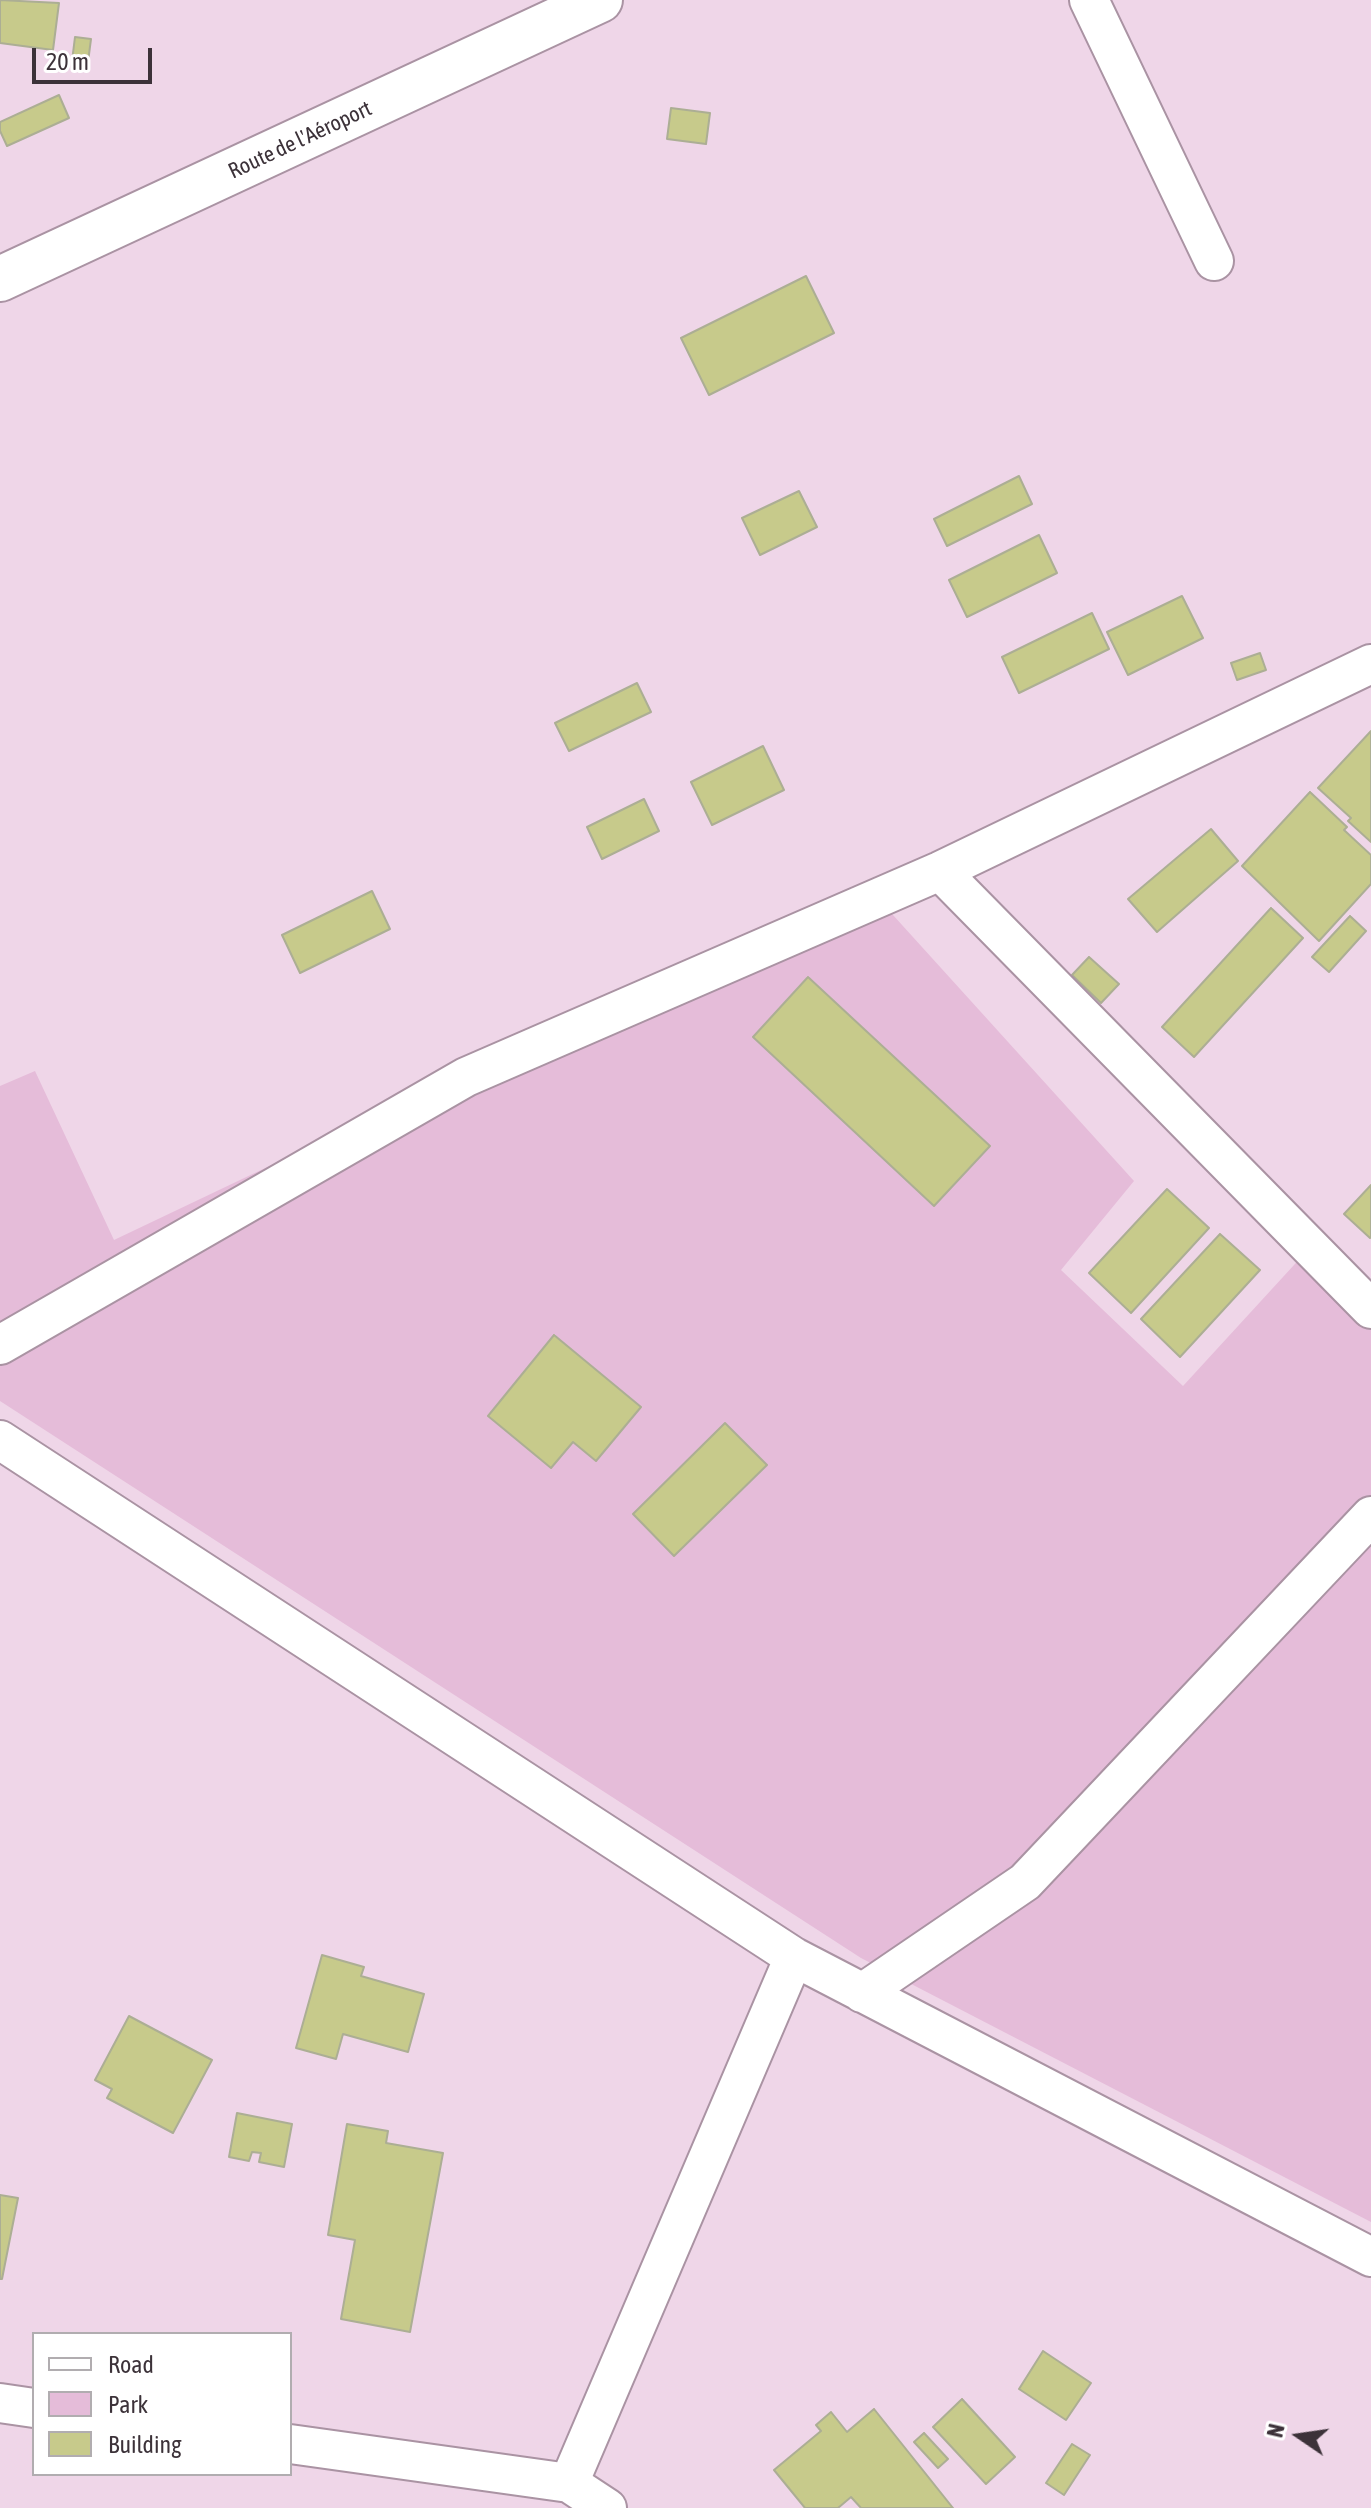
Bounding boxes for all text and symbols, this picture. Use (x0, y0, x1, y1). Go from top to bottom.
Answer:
scale bar (36, 32, 156, 82)
text: 20 m (46, 48, 89, 75)
street label: Route de l'Aéroport (224, 95, 376, 185)
legend (32, 2332, 292, 2476)
text: Road (108, 2351, 154, 2378)
text: Park (108, 2391, 148, 2418)
north arrow (1259, 2396, 1339, 2476)
text: N (1261, 2421, 1290, 2440)
text: Building (108, 2431, 181, 2458)

